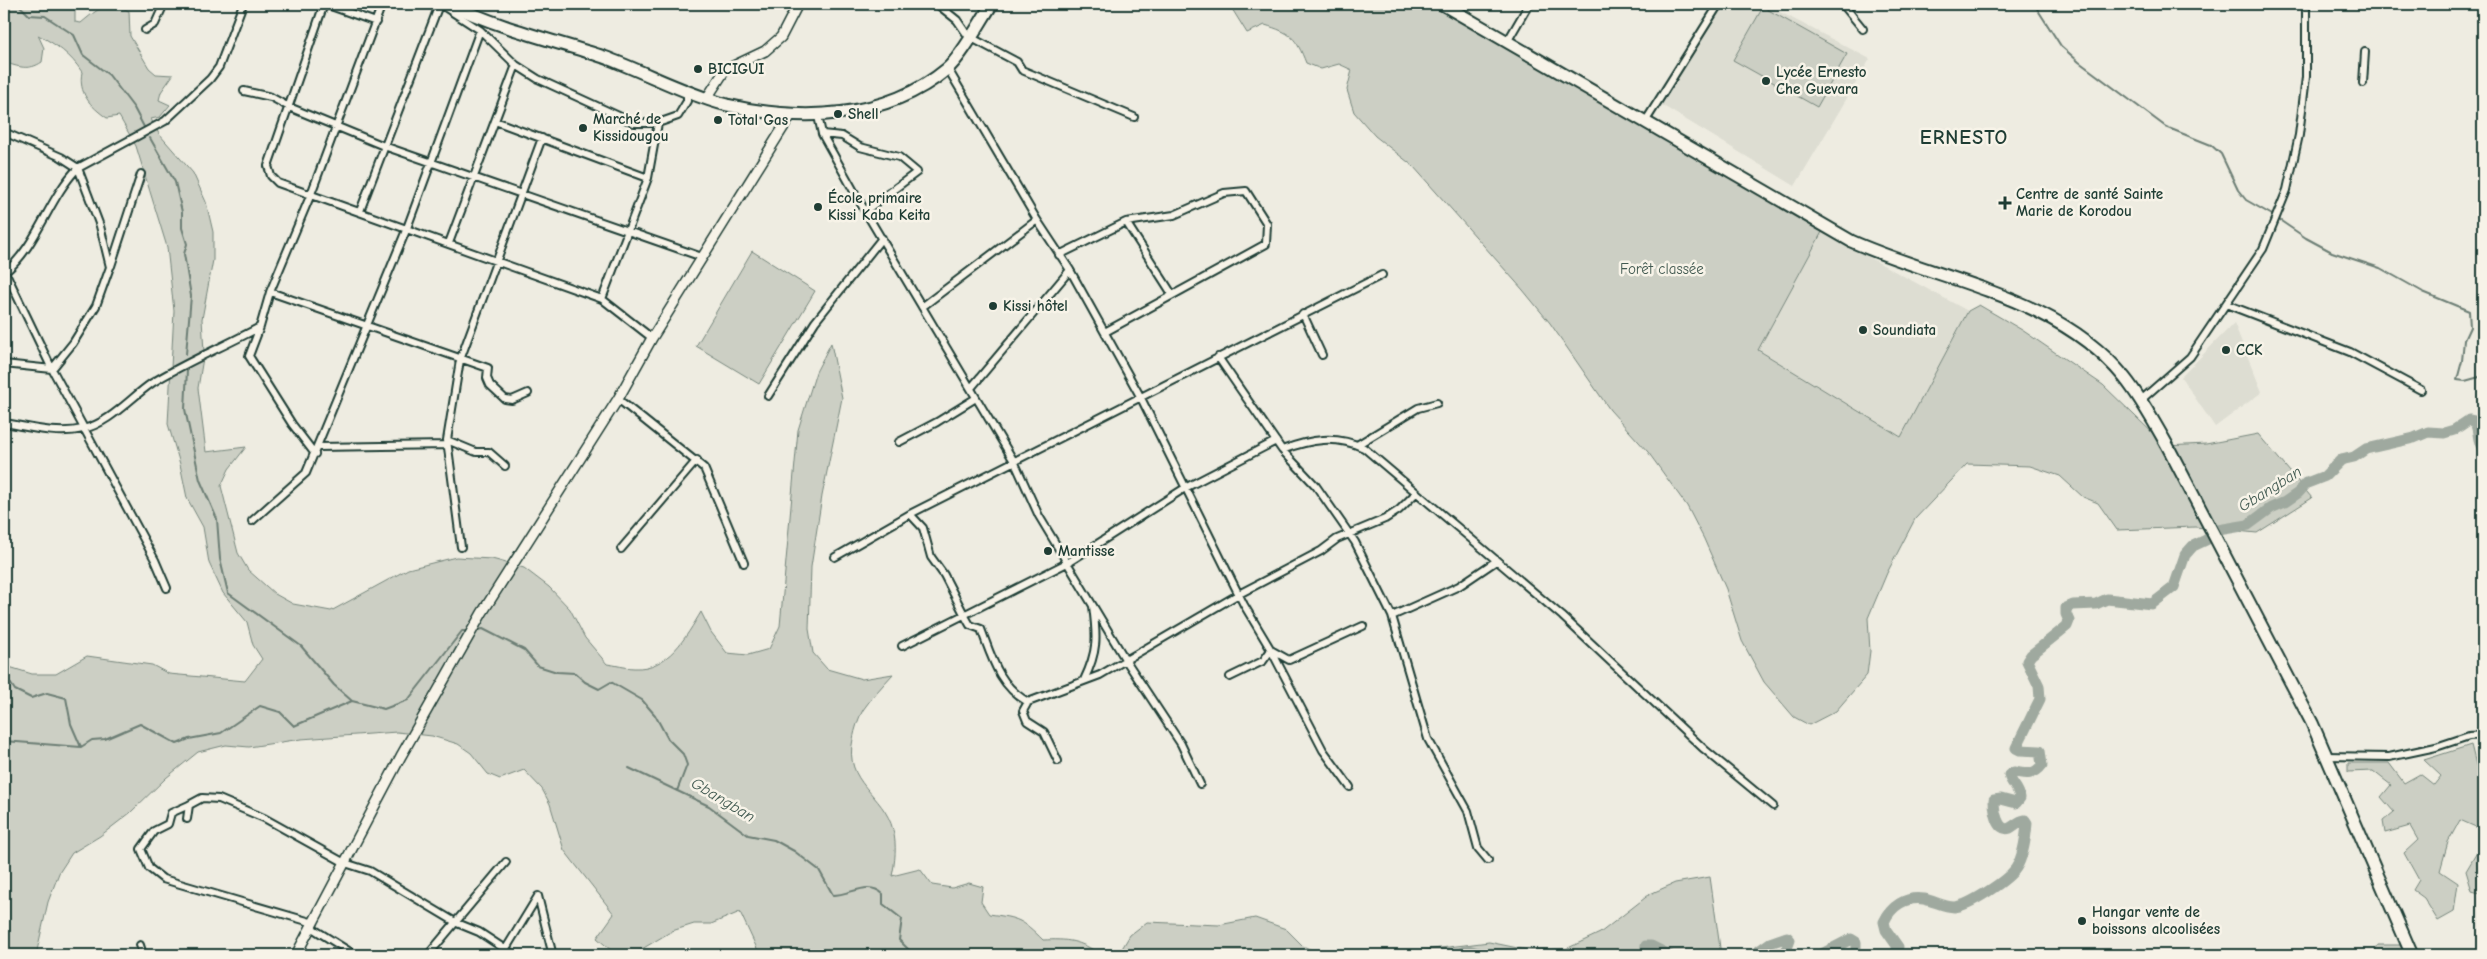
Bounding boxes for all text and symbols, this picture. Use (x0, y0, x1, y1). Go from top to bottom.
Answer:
place label: BICIGUI (708, 60, 764, 78)
marker: BICIGUI (692, 63, 704, 75)
place label: Lycée Ernesto Che Guevara (1776, 63, 1867, 98)
marker: Lycée Ernesto Che Guevara (1760, 75, 1772, 87)
place label: Shell (848, 105, 879, 123)
marker: Shell (832, 108, 844, 120)
place label: Marché de Kissidougou (593, 110, 669, 145)
place label: Total Gas (728, 111, 788, 129)
marker: Total Gas (712, 114, 724, 126)
marker: Marché de Kissidougou (577, 122, 589, 134)
district label: ERNESTO (1920, 126, 2008, 149)
place label: Centre de santé Sainte Marie de Korodou (2016, 185, 2163, 220)
place label: École primaire Kissi Kaba Keita (828, 188, 930, 224)
marker: Centre de santé Sainte Marie de Korodou (1998, 196, 2012, 210)
marker: École primaire Kissi Kaba Keita (812, 201, 824, 213)
park label: Forêt classée (1620, 260, 1704, 278)
place label: Kissi hôtel (1003, 297, 1068, 315)
marker: Kissi hôtel (987, 300, 999, 312)
place label: Soundiata (1873, 321, 1936, 339)
marker: Soundiata (1857, 324, 1869, 336)
place label: CCK (2236, 341, 2263, 359)
marker: CCK (2220, 344, 2232, 356)
water label: Gbangban (2235, 462, 2305, 515)
place label: Mantisse (1058, 542, 1115, 560)
marker: Mantisse (1042, 545, 1054, 557)
water label: Gbangban (688, 774, 758, 826)
place label: Hangar vente de boissons alcoolisées (2092, 903, 2220, 938)
marker: Hangar vente de boissons alcoolisées (2076, 915, 2088, 927)

